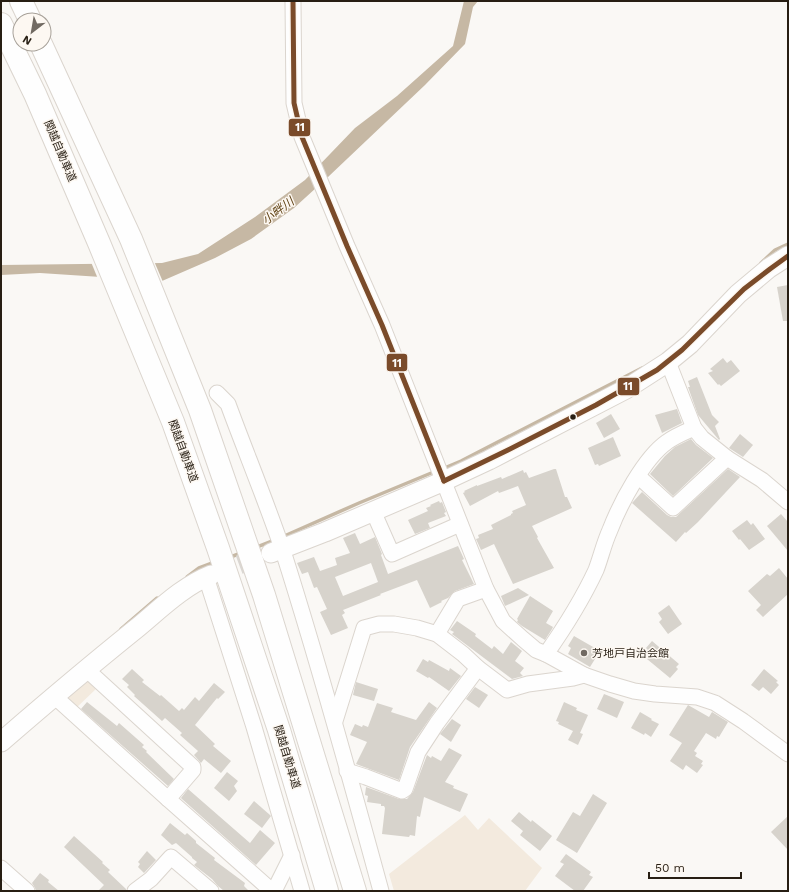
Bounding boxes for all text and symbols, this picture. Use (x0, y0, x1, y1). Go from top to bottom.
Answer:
north arrow (12, 12, 52, 52)
text: N (20, 32, 34, 48)
street label: 関越自動車道 (41, 118, 79, 184)
line badge: 11 (288, 118, 311, 137)
text: 11 (295, 121, 305, 134)
water label: 小畔川 (259, 193, 298, 227)
line badge: 11 (386, 353, 408, 372)
text: 11 (392, 357, 402, 370)
line badge: 11 (617, 377, 640, 396)
text: 11 (623, 380, 633, 393)
unlabelled marker (568, 412, 578, 422)
street label: 関越自動車道 (166, 418, 200, 484)
place label: 芳地戸自治会館 (592, 647, 669, 660)
marker: 芳地戸自治会館 (579, 648, 589, 658)
street label: 関越自動車道 (271, 724, 303, 790)
scale bar (649, 854, 741, 880)
text: 50 m (655, 861, 685, 875)

